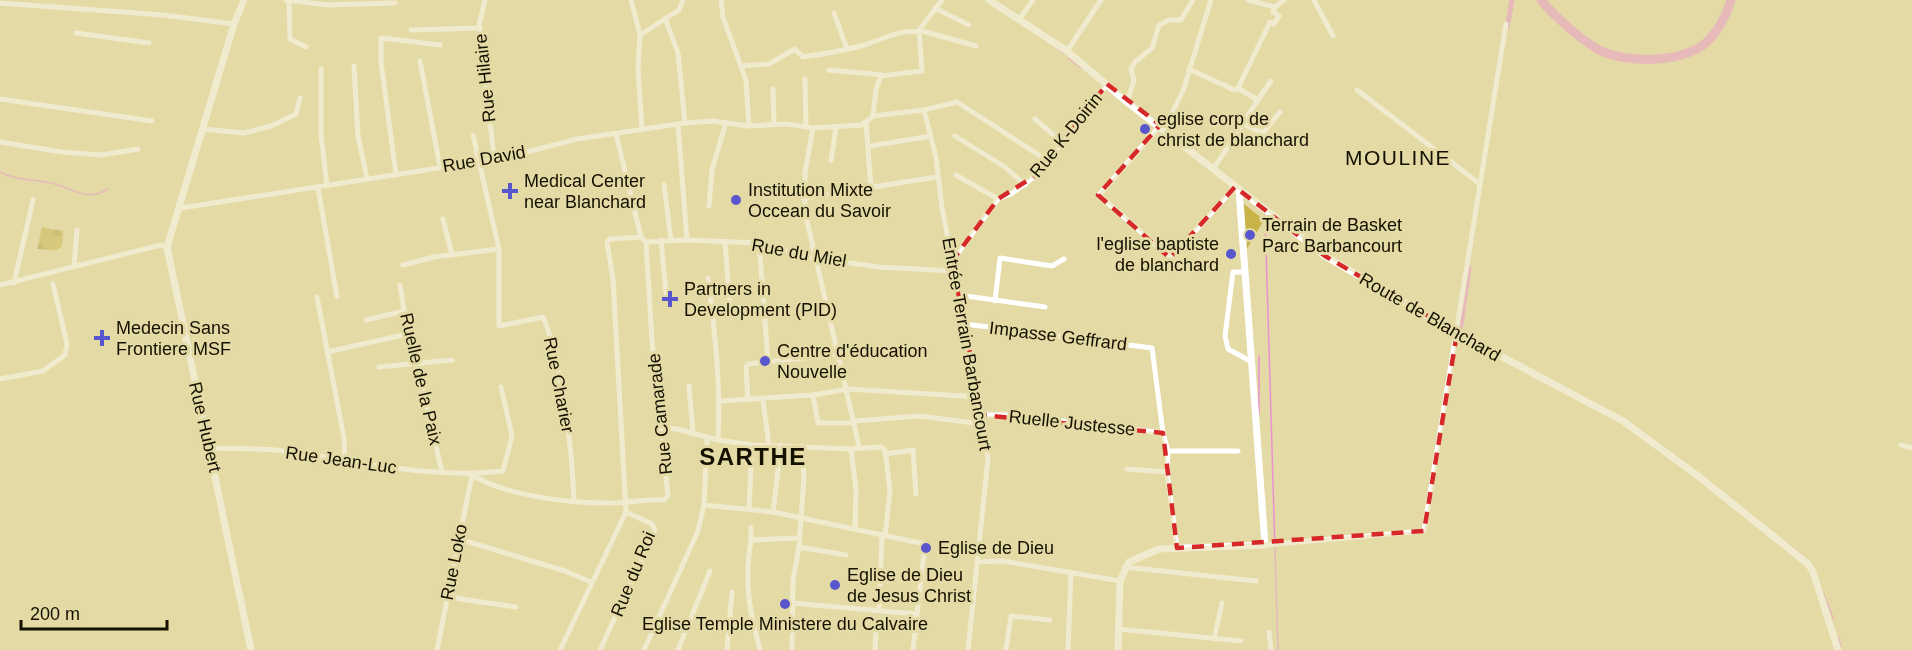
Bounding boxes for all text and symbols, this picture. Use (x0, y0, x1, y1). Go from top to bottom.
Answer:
street label: Rue Hilaire (470, 33, 500, 123)
street label: Rue K-Doirin (1026, 89, 1106, 181)
place label: eglise corp de christ de blanchard (1157, 109, 1309, 150)
marker: eglise corp de christ de blanchard (1138, 122, 1152, 136)
street label: Rue David (441, 142, 527, 176)
district label: MOULINE (1345, 146, 1451, 169)
place label: Medical Center near Blanchard (524, 171, 646, 212)
place label: Institution Mixte Occean du Savoir (748, 180, 891, 221)
marker: Medical Center near Blanchard (501, 182, 519, 200)
marker: Institution Mixte Occean du Savoir (729, 193, 743, 207)
place label: Terrain de Basket Parc Barbancourt (1262, 215, 1402, 256)
marker: Terrain de Basket Parc Barbancourt (1243, 228, 1257, 242)
place label: l'eglise baptiste de blanchard (1096, 234, 1219, 275)
street label: Rue du Miel (750, 235, 848, 271)
street label: Entrée Terrain Barbancourt (938, 236, 996, 452)
marker: l'eglise baptiste de blanchard (1224, 247, 1238, 261)
street label: Route de Blanchard (1356, 269, 1504, 365)
place label: Partners in Development (PID) (684, 279, 837, 320)
marker: Partners in Development (PID) (661, 290, 679, 308)
street label: Ruelle de la Paix (396, 311, 446, 447)
place label: Medecin Sans Frontiere MSF (116, 318, 231, 359)
street label: Impasse Geffrard (988, 318, 1128, 354)
marker: Medecin Sans Frontiere MSF (93, 329, 111, 347)
street label: Rue Charier (540, 335, 578, 435)
place label: Centre d'éducation Nouvelle (777, 341, 928, 382)
street label: Rue Camarade (644, 352, 676, 476)
marker: Centre d'éducation Nouvelle (758, 354, 772, 368)
street label: Rue Hubert (185, 380, 225, 474)
street label: Ruelle Justesse (1008, 406, 1136, 440)
street label: Rue Jean-Luc (284, 442, 398, 478)
district label: SARTHE (699, 443, 807, 470)
street label: Rue Loko (437, 522, 471, 602)
street label: Rue du Roi (607, 529, 659, 619)
place label: Eglise de Dieu (938, 538, 1054, 558)
marker: Eglise de Dieu (919, 541, 933, 555)
place label: Eglise de Dieu de Jesus Christ (847, 565, 971, 606)
marker: Eglise de Dieu de Jesus Christ (828, 578, 842, 592)
scale bar (21, 593, 166, 631)
marker: Eglise Temple Ministere du Calvaire (778, 597, 792, 611)
text: 200 m (30, 604, 80, 624)
place label: Eglise Temple Ministere du Calvaire (642, 614, 928, 634)

